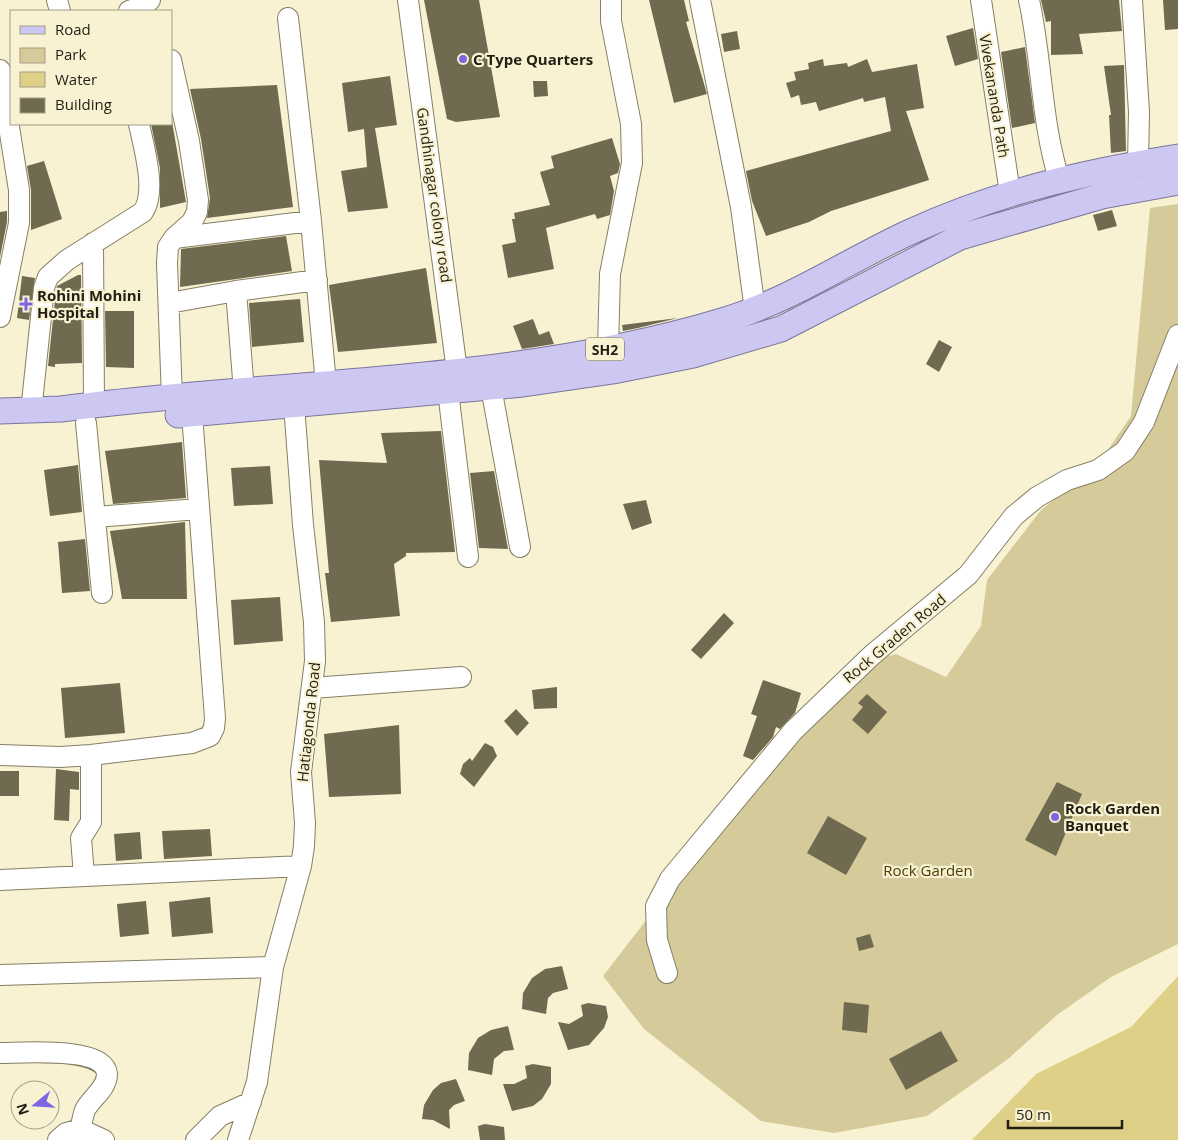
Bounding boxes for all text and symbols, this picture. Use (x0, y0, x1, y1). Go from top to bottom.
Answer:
legend (10, 10, 172, 125)
text: Road (55, 19, 91, 39)
street label: Vivekananda Path (975, 33, 1015, 159)
text: Park (55, 44, 86, 64)
place label: C Type Quarters (473, 49, 593, 69)
marker: C Type Quarters (457, 53, 469, 65)
text: Water (55, 69, 97, 89)
text: Building (55, 94, 112, 114)
street label: Gandhinagar colony road (413, 106, 457, 284)
place label: Rohini Mohini Hospital (37, 285, 141, 322)
marker: Rohini Mohini Hospital (19, 297, 33, 311)
road number: SH2 (586, 338, 624, 360)
street label: Rock Graden Road (838, 589, 950, 687)
street label: Hatiagonda Road (292, 661, 324, 783)
place label: Rock Garden Banquet (1065, 798, 1160, 835)
marker: Rock Garden Banquet (1049, 811, 1061, 823)
park label: Rock Garden (883, 860, 973, 880)
north arrow (10, 1080, 60, 1130)
scale bar (1008, 1098, 1122, 1130)
text: N (11, 1101, 33, 1118)
text: 50 m (1016, 1104, 1051, 1124)

